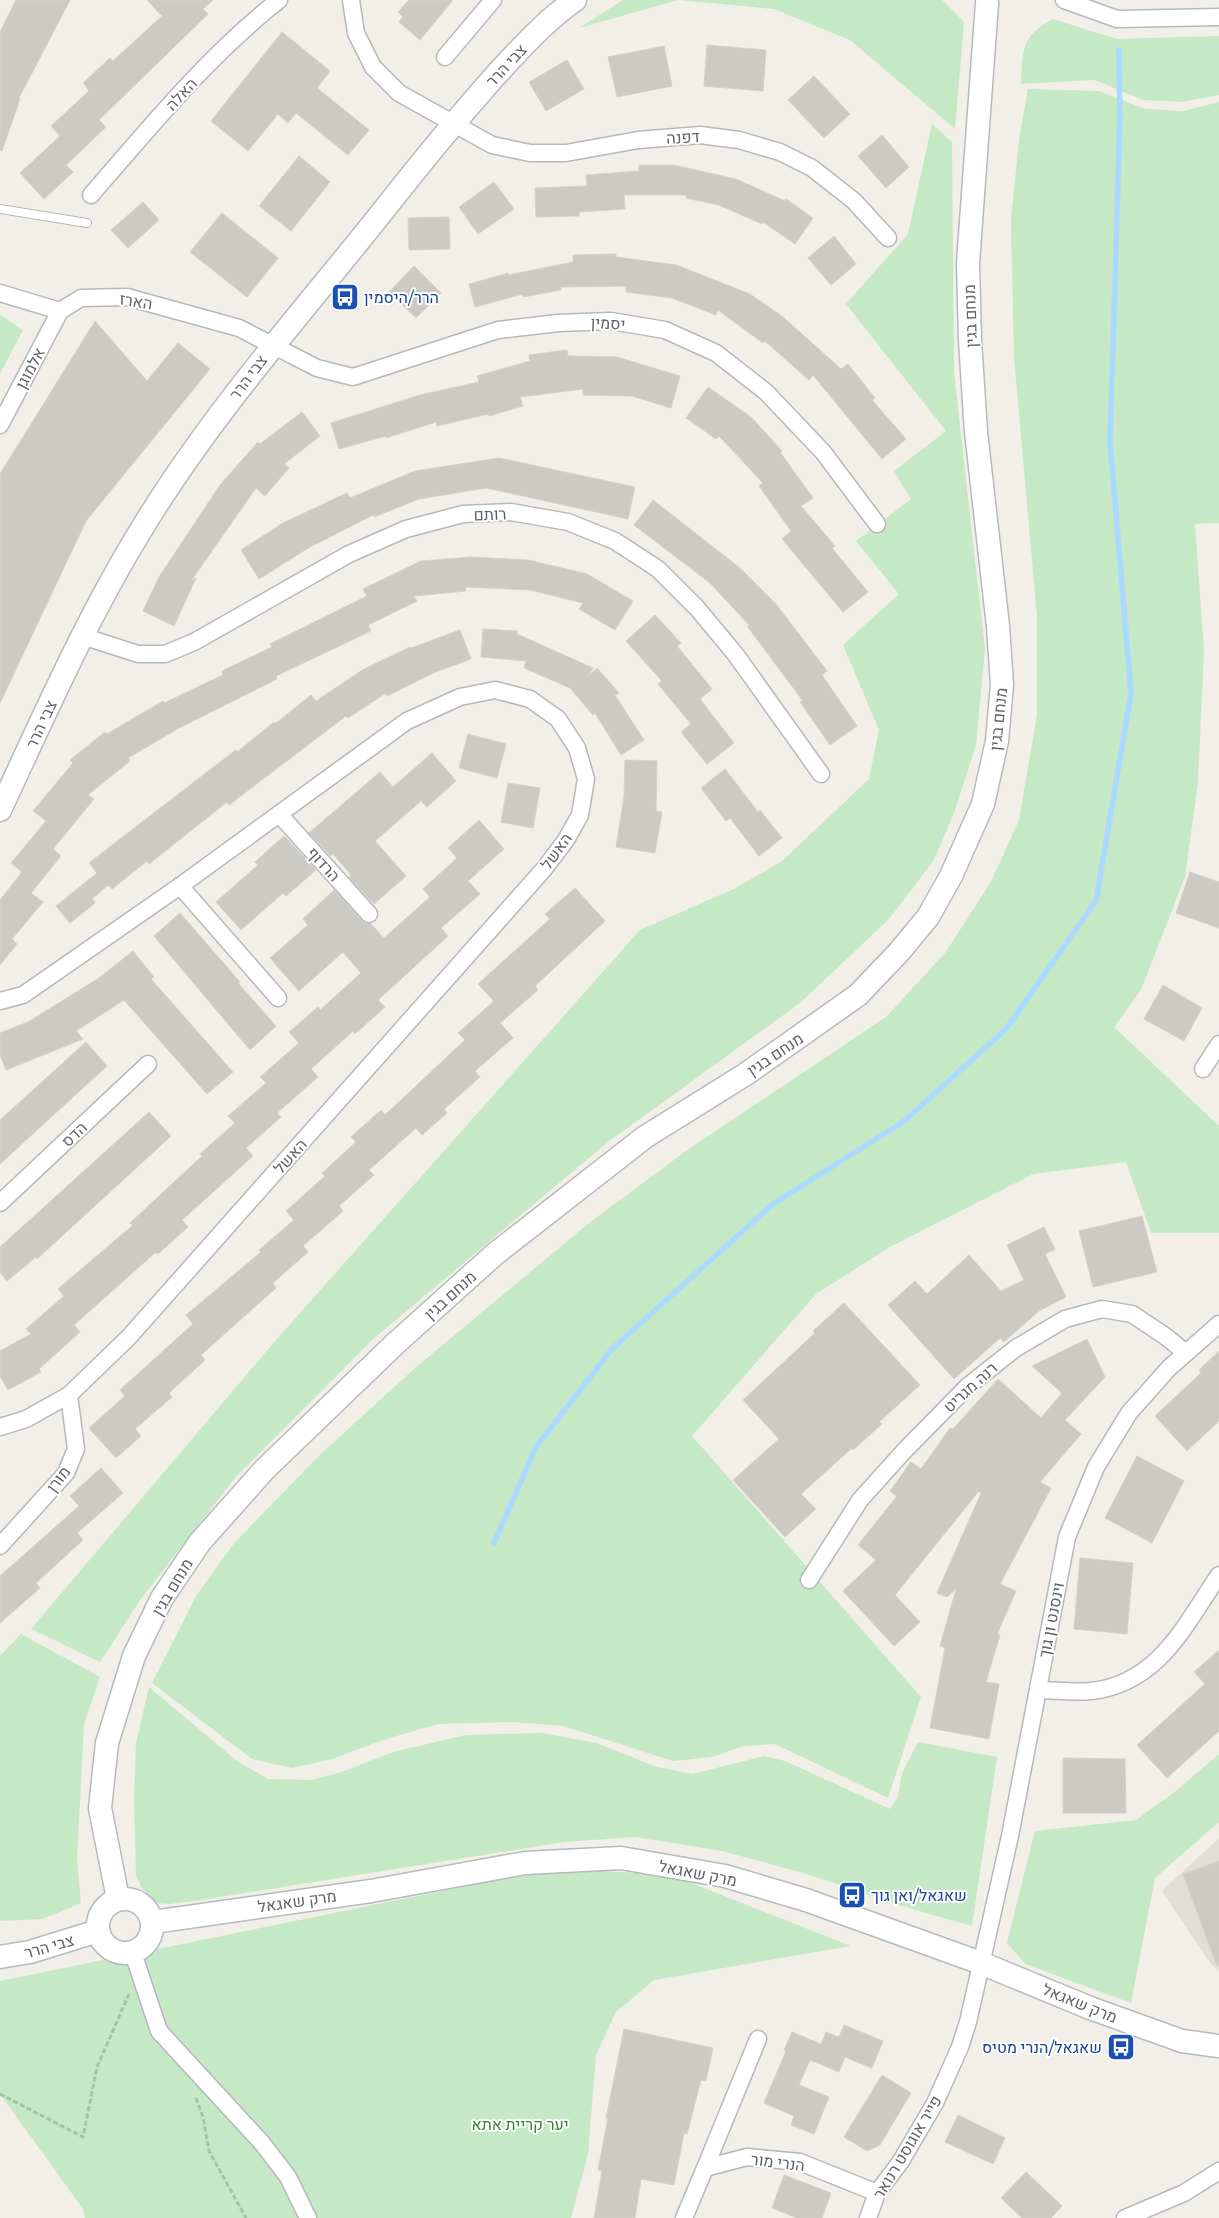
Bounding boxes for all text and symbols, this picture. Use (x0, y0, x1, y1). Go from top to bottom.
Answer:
street label: צבי הרר (482, 40, 530, 90)
street label: האלה (162, 74, 200, 114)
street label: דפנה (666, 127, 700, 147)
bus stop icon: הרר/היסמין (330, 282, 360, 312)
street label: מנחם בגין (960, 284, 980, 348)
place label: הרר/היסמין (364, 288, 439, 306)
street label: הארז (118, 290, 154, 312)
street label: יסמין (590, 313, 626, 333)
street label: אלמוגן (12, 344, 48, 392)
street label: צבי הרר (226, 351, 271, 403)
street label: רותם (473, 504, 507, 524)
street label: מנחם בגין (986, 686, 1010, 752)
street label: צבי הרר (22, 697, 60, 751)
street label: האשל (537, 829, 575, 873)
street label: הרדוף (304, 843, 344, 885)
street label: מנחם בגין (744, 1029, 806, 1079)
street label: הדס (58, 1118, 90, 1150)
street label: האשל (270, 1135, 310, 1177)
street label: מנחם בגין (420, 1267, 480, 1323)
street label: רנה מגריט (940, 1358, 1000, 1416)
street label: מורן (43, 1463, 73, 1495)
street label: מנחם בגין (148, 1555, 196, 1619)
street label: וינסנט ון גוך (1035, 1581, 1067, 1659)
street label: מרק שאגאל (657, 1857, 739, 1889)
bus stop icon: שאגאל/ואן גוך (837, 1880, 867, 1910)
place label: שאגאל/ואן גוך (871, 1886, 967, 1904)
street label: מרק שאגאל (257, 1887, 337, 1915)
street label: צבי הרר (22, 1930, 76, 1962)
street label: מרק שאגאל (1040, 1980, 1120, 2026)
bus stop icon: שאגאל/הנרי מטיס (1106, 2032, 1136, 2062)
place label: שאגאל/הנרי מטיס (982, 2038, 1102, 2056)
street label: פייר אוגוסט רנואר (869, 2092, 945, 2202)
park label: יער קריית אתא (471, 2115, 569, 2133)
street label: הנרי מור (750, 2150, 806, 2174)

